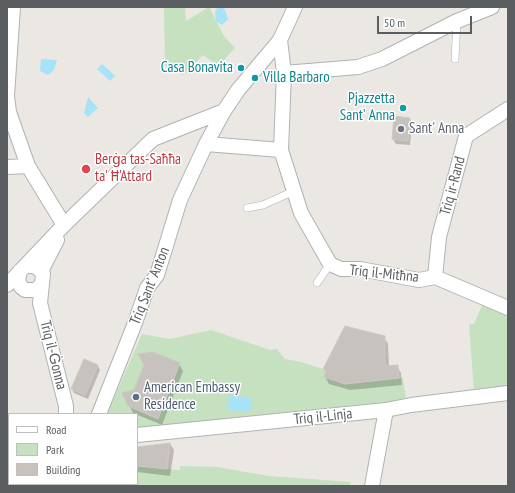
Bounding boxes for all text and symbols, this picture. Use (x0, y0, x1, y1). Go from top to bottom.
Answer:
scale bar (379, 8, 474, 34)
text: 50 m (384, 15, 405, 30)
place label: Casa Bonavita (161, 59, 233, 77)
marker: Casa Bonavita (236, 63, 246, 73)
place label: Villa Barbaro (263, 69, 330, 87)
marker: Villa Barbaro (250, 73, 260, 83)
place label: Pjazzetta Sant' Anna (340, 90, 395, 125)
marker: Pjazzetta Sant' Anna (398, 103, 408, 113)
place label: Sant' Anna (409, 120, 464, 138)
marker: Sant' Anna (396, 124, 406, 134)
place label: Berġa tas-Saħħa ta' Ħ'Attard (95, 151, 181, 186)
street label: Triq ir-Rand (436, 154, 470, 218)
marker: Berġa tas-Saħħa ta' Ħ'Attard (80, 163, 92, 175)
street label: Triq Sant' Anton (126, 245, 174, 327)
street label: Triq il-Mitħna (348, 261, 420, 287)
street label: Triq il-Ġonna (36, 318, 70, 392)
place label: American Embassy Residence (144, 379, 240, 414)
marker: American Embassy Residence (131, 392, 141, 402)
street label: Triq il-Linja (293, 405, 353, 429)
legend (8, 413, 138, 485)
text: Road (46, 422, 66, 437)
text: Park (46, 442, 64, 457)
text: Building (46, 462, 81, 477)

